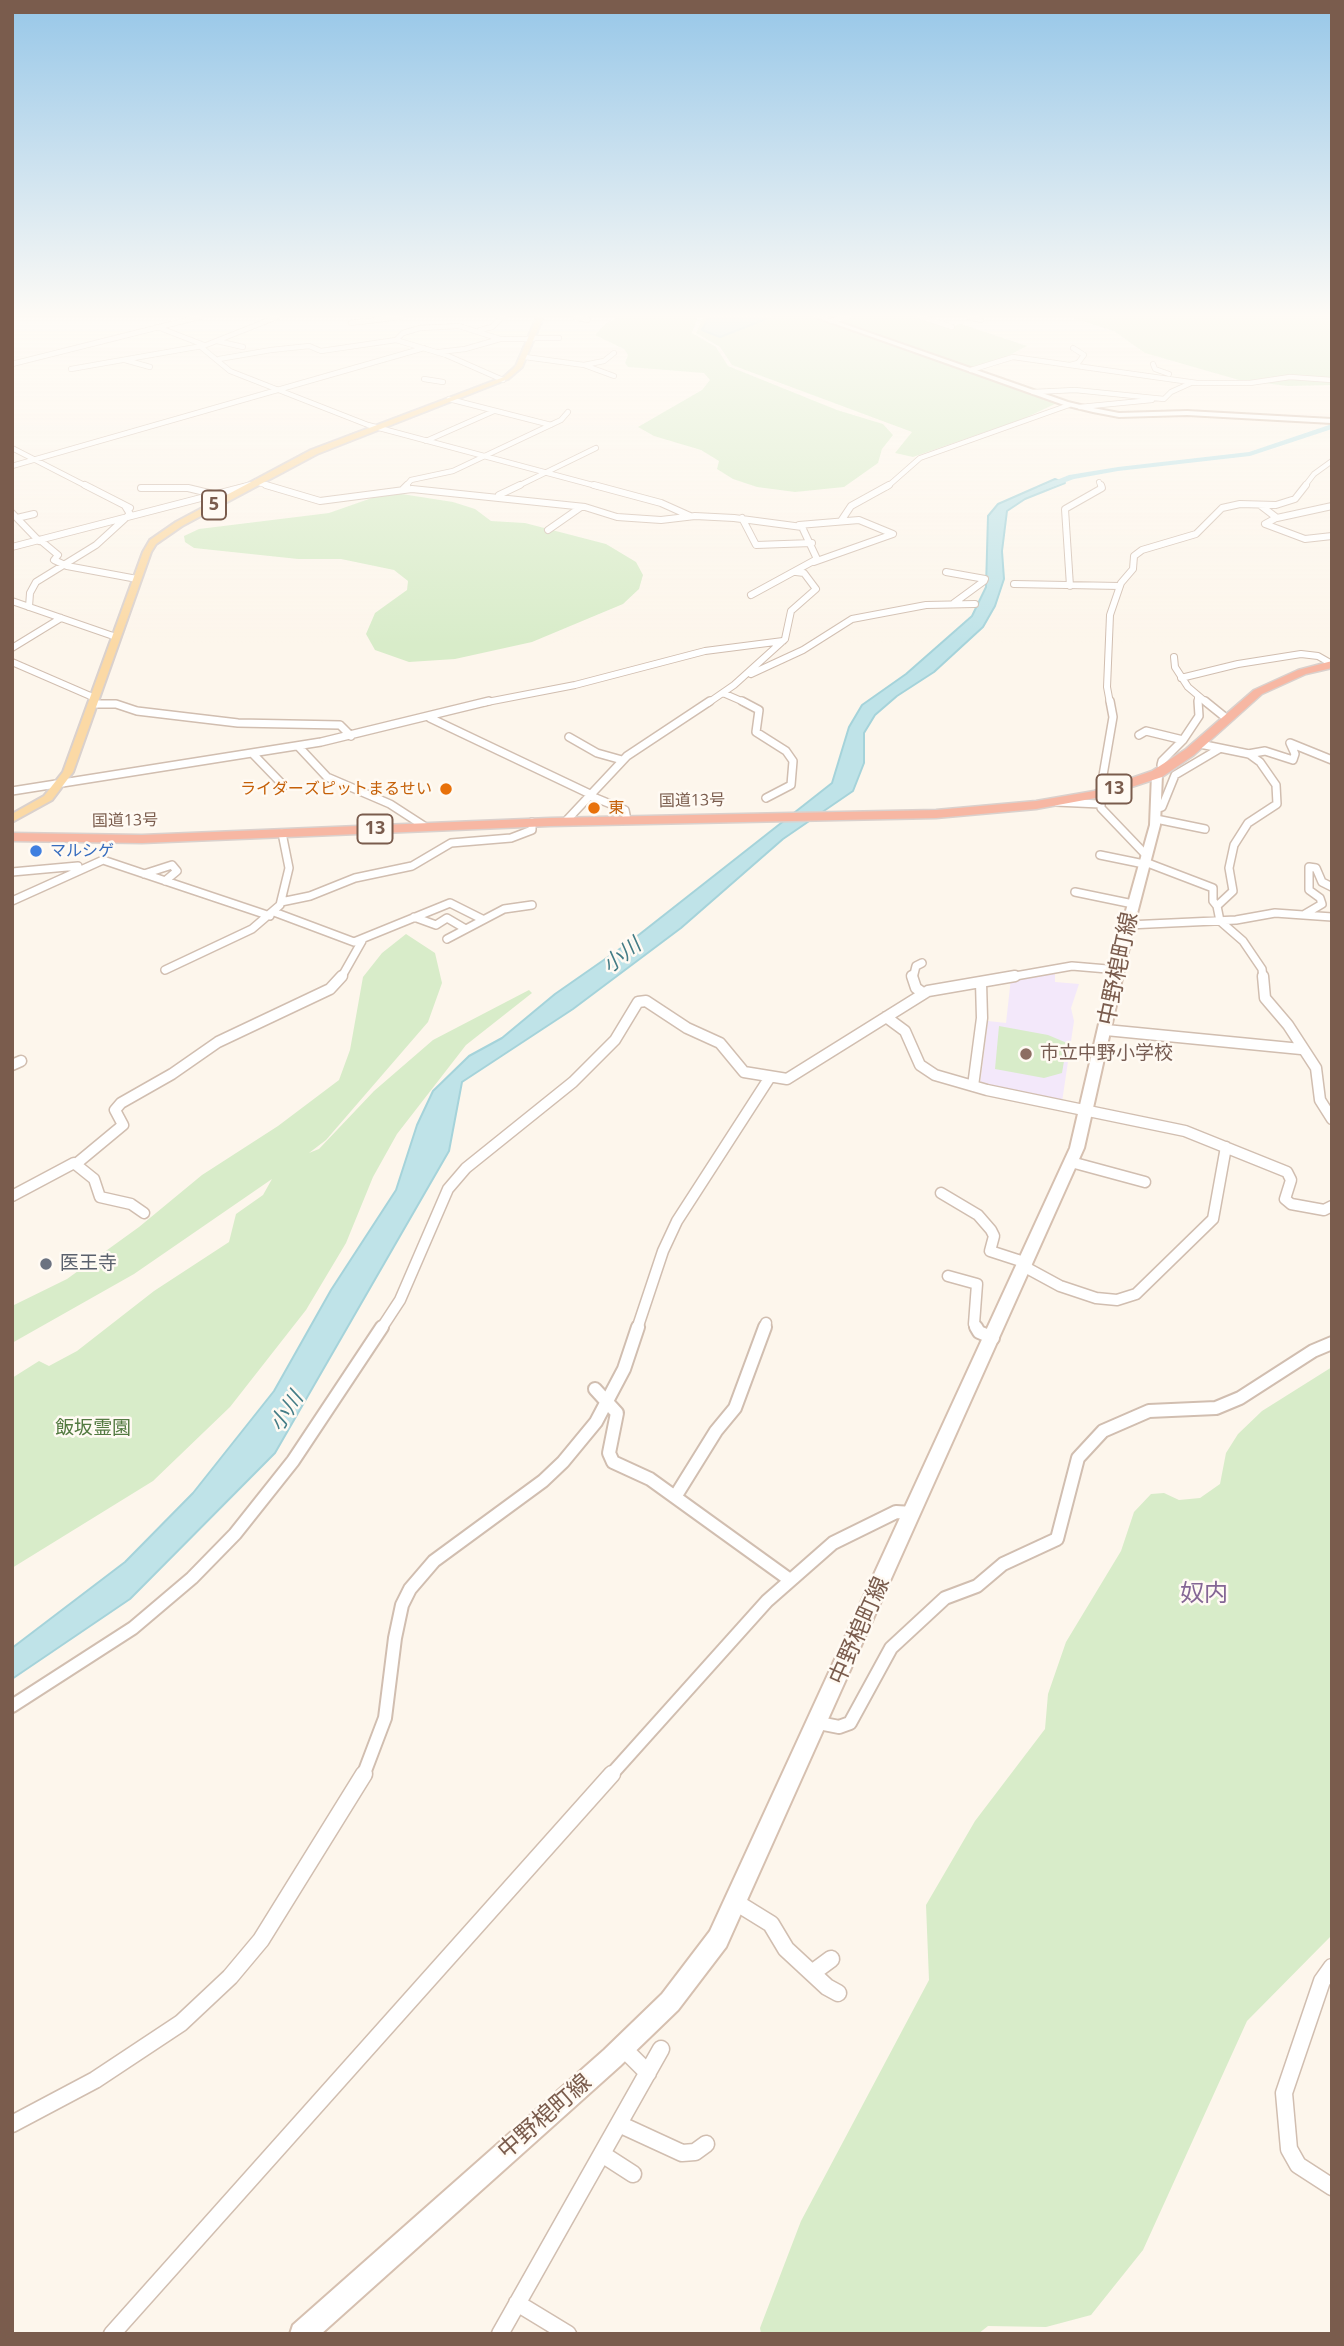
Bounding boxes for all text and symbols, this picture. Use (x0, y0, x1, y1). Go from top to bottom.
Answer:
road number: 5 (202, 490, 226, 520)
road number: 13 (1096, 774, 1132, 804)
place label: ライダーズピットまるせい (240, 779, 432, 799)
marker: ライダーズピットまるせい (438, 781, 454, 797)
street label: 国道13号 (659, 791, 725, 811)
place label: 東 (608, 798, 624, 818)
marker: 東 (586, 800, 602, 816)
street label: 国道13号 (92, 811, 158, 831)
road number: 13 (358, 814, 392, 844)
place label: マルシゲ (50, 841, 114, 861)
marker: マルシゲ (28, 843, 44, 859)
street label: 中野梍町線 (1094, 910, 1144, 1028)
water label: 小川 (598, 933, 646, 979)
place label: 市立中野小学校 (1040, 1043, 1173, 1065)
marker: 市立中野小学校 (1018, 1046, 1034, 1062)
place label: 医王寺 (60, 1253, 117, 1275)
marker: 医王寺 (38, 1256, 54, 1272)
water label: 小川 (265, 1388, 309, 1436)
park label: 飯坂霊園 (55, 1418, 131, 1440)
street label: 中野梍町線 (824, 1573, 896, 1689)
district label: 奴内 (1180, 1580, 1228, 1608)
street label: 中野梍町線 (493, 2069, 597, 2165)

